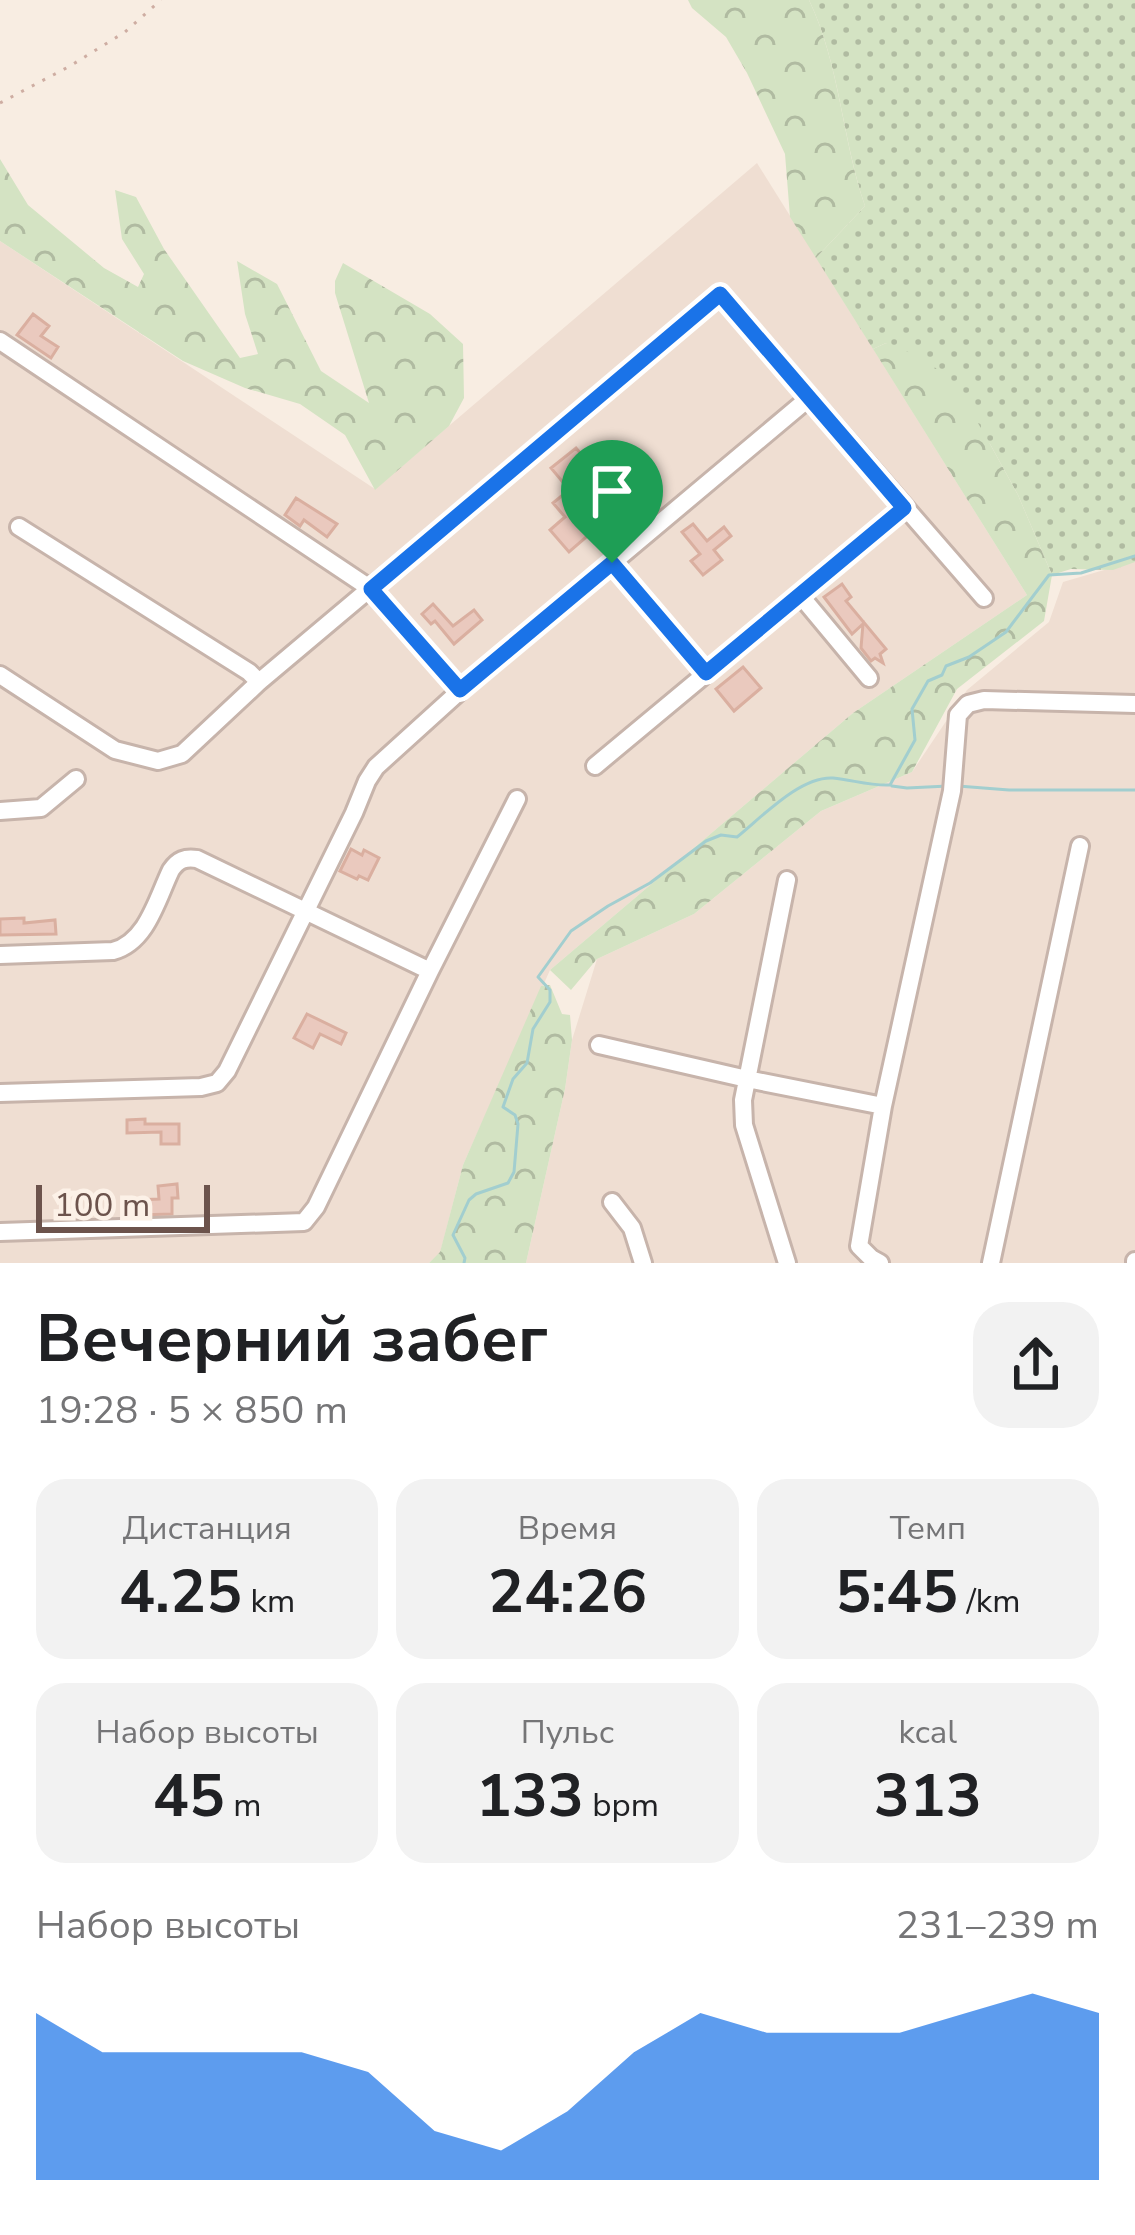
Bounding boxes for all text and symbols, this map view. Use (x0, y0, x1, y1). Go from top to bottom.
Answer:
pin (561, 440, 663, 563)
icon: arrive (579, 458, 645, 524)
scale bar (36, 1179, 210, 1232)
text: 100 m (54, 1183, 150, 1228)
text: Вечерний забег (36, 1294, 548, 1384)
button: share (973, 1302, 1099, 1428)
text: 19:28 · 5 × 850 m (36, 1384, 348, 1437)
text: Дистанция (123, 1506, 292, 1551)
text: Время (518, 1506, 617, 1551)
text: Темп (890, 1506, 966, 1551)
text: 4.25 (119, 1551, 242, 1633)
text: 24:26 (488, 1551, 647, 1633)
text: 5:45 (835, 1551, 958, 1633)
text: km (242, 1579, 295, 1624)
text: /km (958, 1579, 1021, 1624)
text: Набор высоты (95, 1710, 319, 1755)
text: Пульс (521, 1710, 614, 1755)
text: kcal (899, 1710, 957, 1755)
text: 45 (153, 1755, 225, 1837)
text: 133 (476, 1755, 584, 1837)
text: 313 (874, 1755, 982, 1837)
text: m (225, 1783, 262, 1828)
text: bpm (584, 1783, 659, 1828)
text: Набор высоты (36, 1899, 300, 1952)
text: 231–239 m (896, 1899, 1099, 1952)

